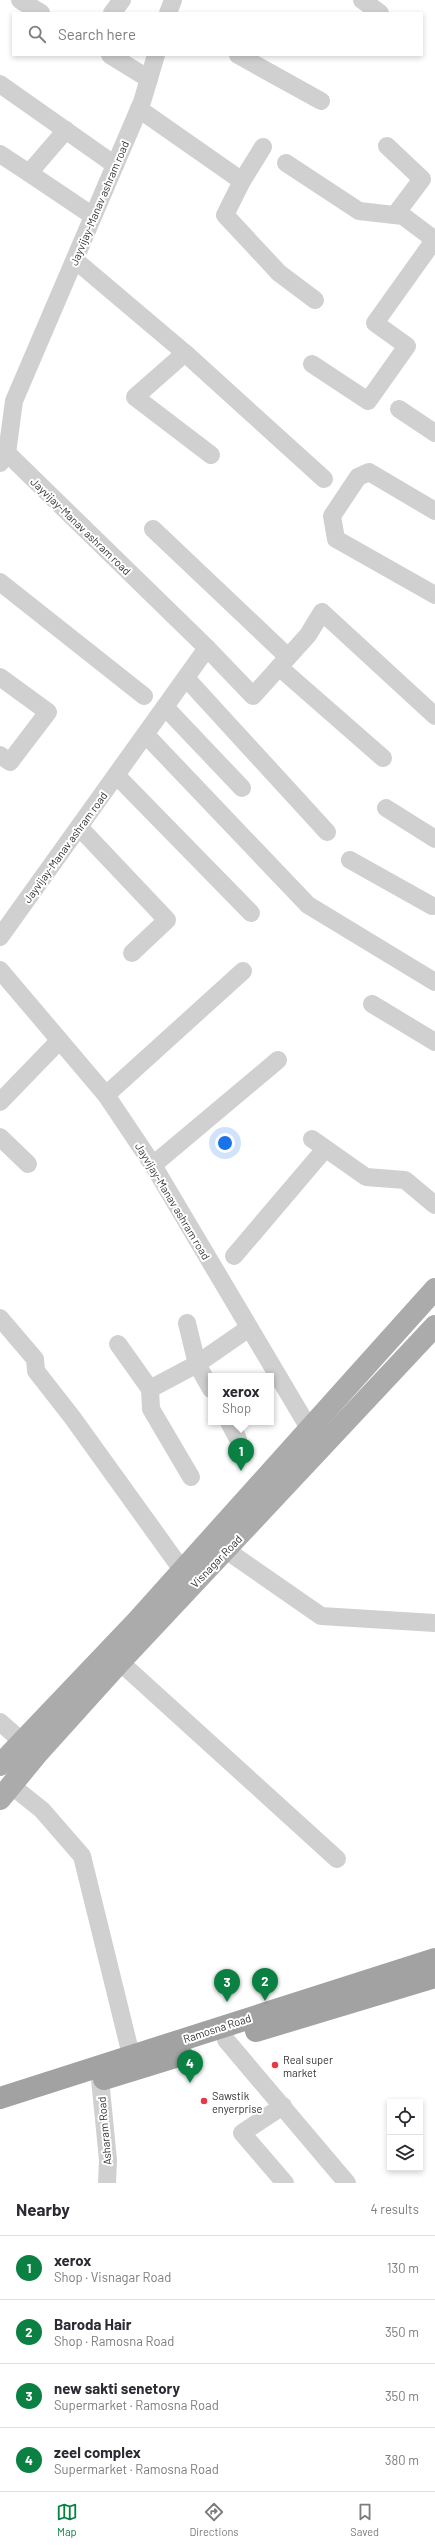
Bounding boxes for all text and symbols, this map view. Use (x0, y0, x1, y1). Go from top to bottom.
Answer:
search box (12, 12, 423, 56)
icon: search (26, 23, 48, 45)
text: Search here (58, 25, 136, 43)
street label: Jayvijay-Manav ashram road (67, 139, 131, 267)
street label: Jayvijay-Manav ashram road (28, 475, 134, 577)
street label: Jayvijay-Manav ashram road (20, 789, 110, 905)
your location (215, 1133, 235, 1153)
street label: Jayvijay-Manav ashram road (133, 1140, 213, 1262)
popup (208, 1373, 274, 1425)
text: xerox (222, 1382, 260, 1400)
text: Shop (222, 1400, 251, 1416)
pin: 1 (228, 1438, 254, 1471)
street label: Visnagar Road (188, 1532, 244, 1590)
pin: 2 (252, 1968, 278, 2001)
pin: 3 (214, 1969, 240, 2002)
street label: Ramosna Road (181, 2011, 253, 2045)
pin: 4 (177, 2050, 203, 2083)
place label: Real super market (283, 2053, 333, 2079)
marker: Real super market (270, 2060, 280, 2070)
place label: Sawstik enyerprise (212, 2089, 263, 2115)
street label: Asharam Road (95, 2096, 113, 2166)
marker: Sawstik enyerprise (199, 2096, 209, 2106)
map controls (387, 2099, 423, 2171)
button: locate (387, 2099, 423, 2135)
button: layers (387, 2135, 423, 2171)
text: Nearby (16, 2199, 70, 2219)
text: 4 results (371, 2201, 419, 2217)
text: xerox (54, 2251, 91, 2269)
text: 1 (27, 2260, 31, 2276)
text: 130 m (387, 2260, 419, 2276)
text: Shop · Visnagar Road (54, 2269, 171, 2285)
text: Baroda Hair (54, 2315, 131, 2333)
text: 2 (25, 2324, 33, 2340)
text: 350 m (385, 2324, 419, 2340)
text: Shop · Ramosna Road (54, 2333, 174, 2349)
text: new sakti senetory (54, 2379, 180, 2397)
text: 3 (25, 2388, 33, 2404)
text: 350 m (385, 2388, 419, 2404)
text: Supermarket · Ramosna Road (54, 2397, 219, 2413)
text: zeel complex (54, 2443, 141, 2461)
text: 4 (25, 2452, 33, 2468)
text: 380 m (385, 2452, 419, 2468)
text: Supermarket · Ramosna Road (54, 2461, 219, 2477)
tab: Map (56, 2501, 78, 2538)
tab: Directions (189, 2501, 239, 2538)
tab: Saved (350, 2501, 379, 2538)

